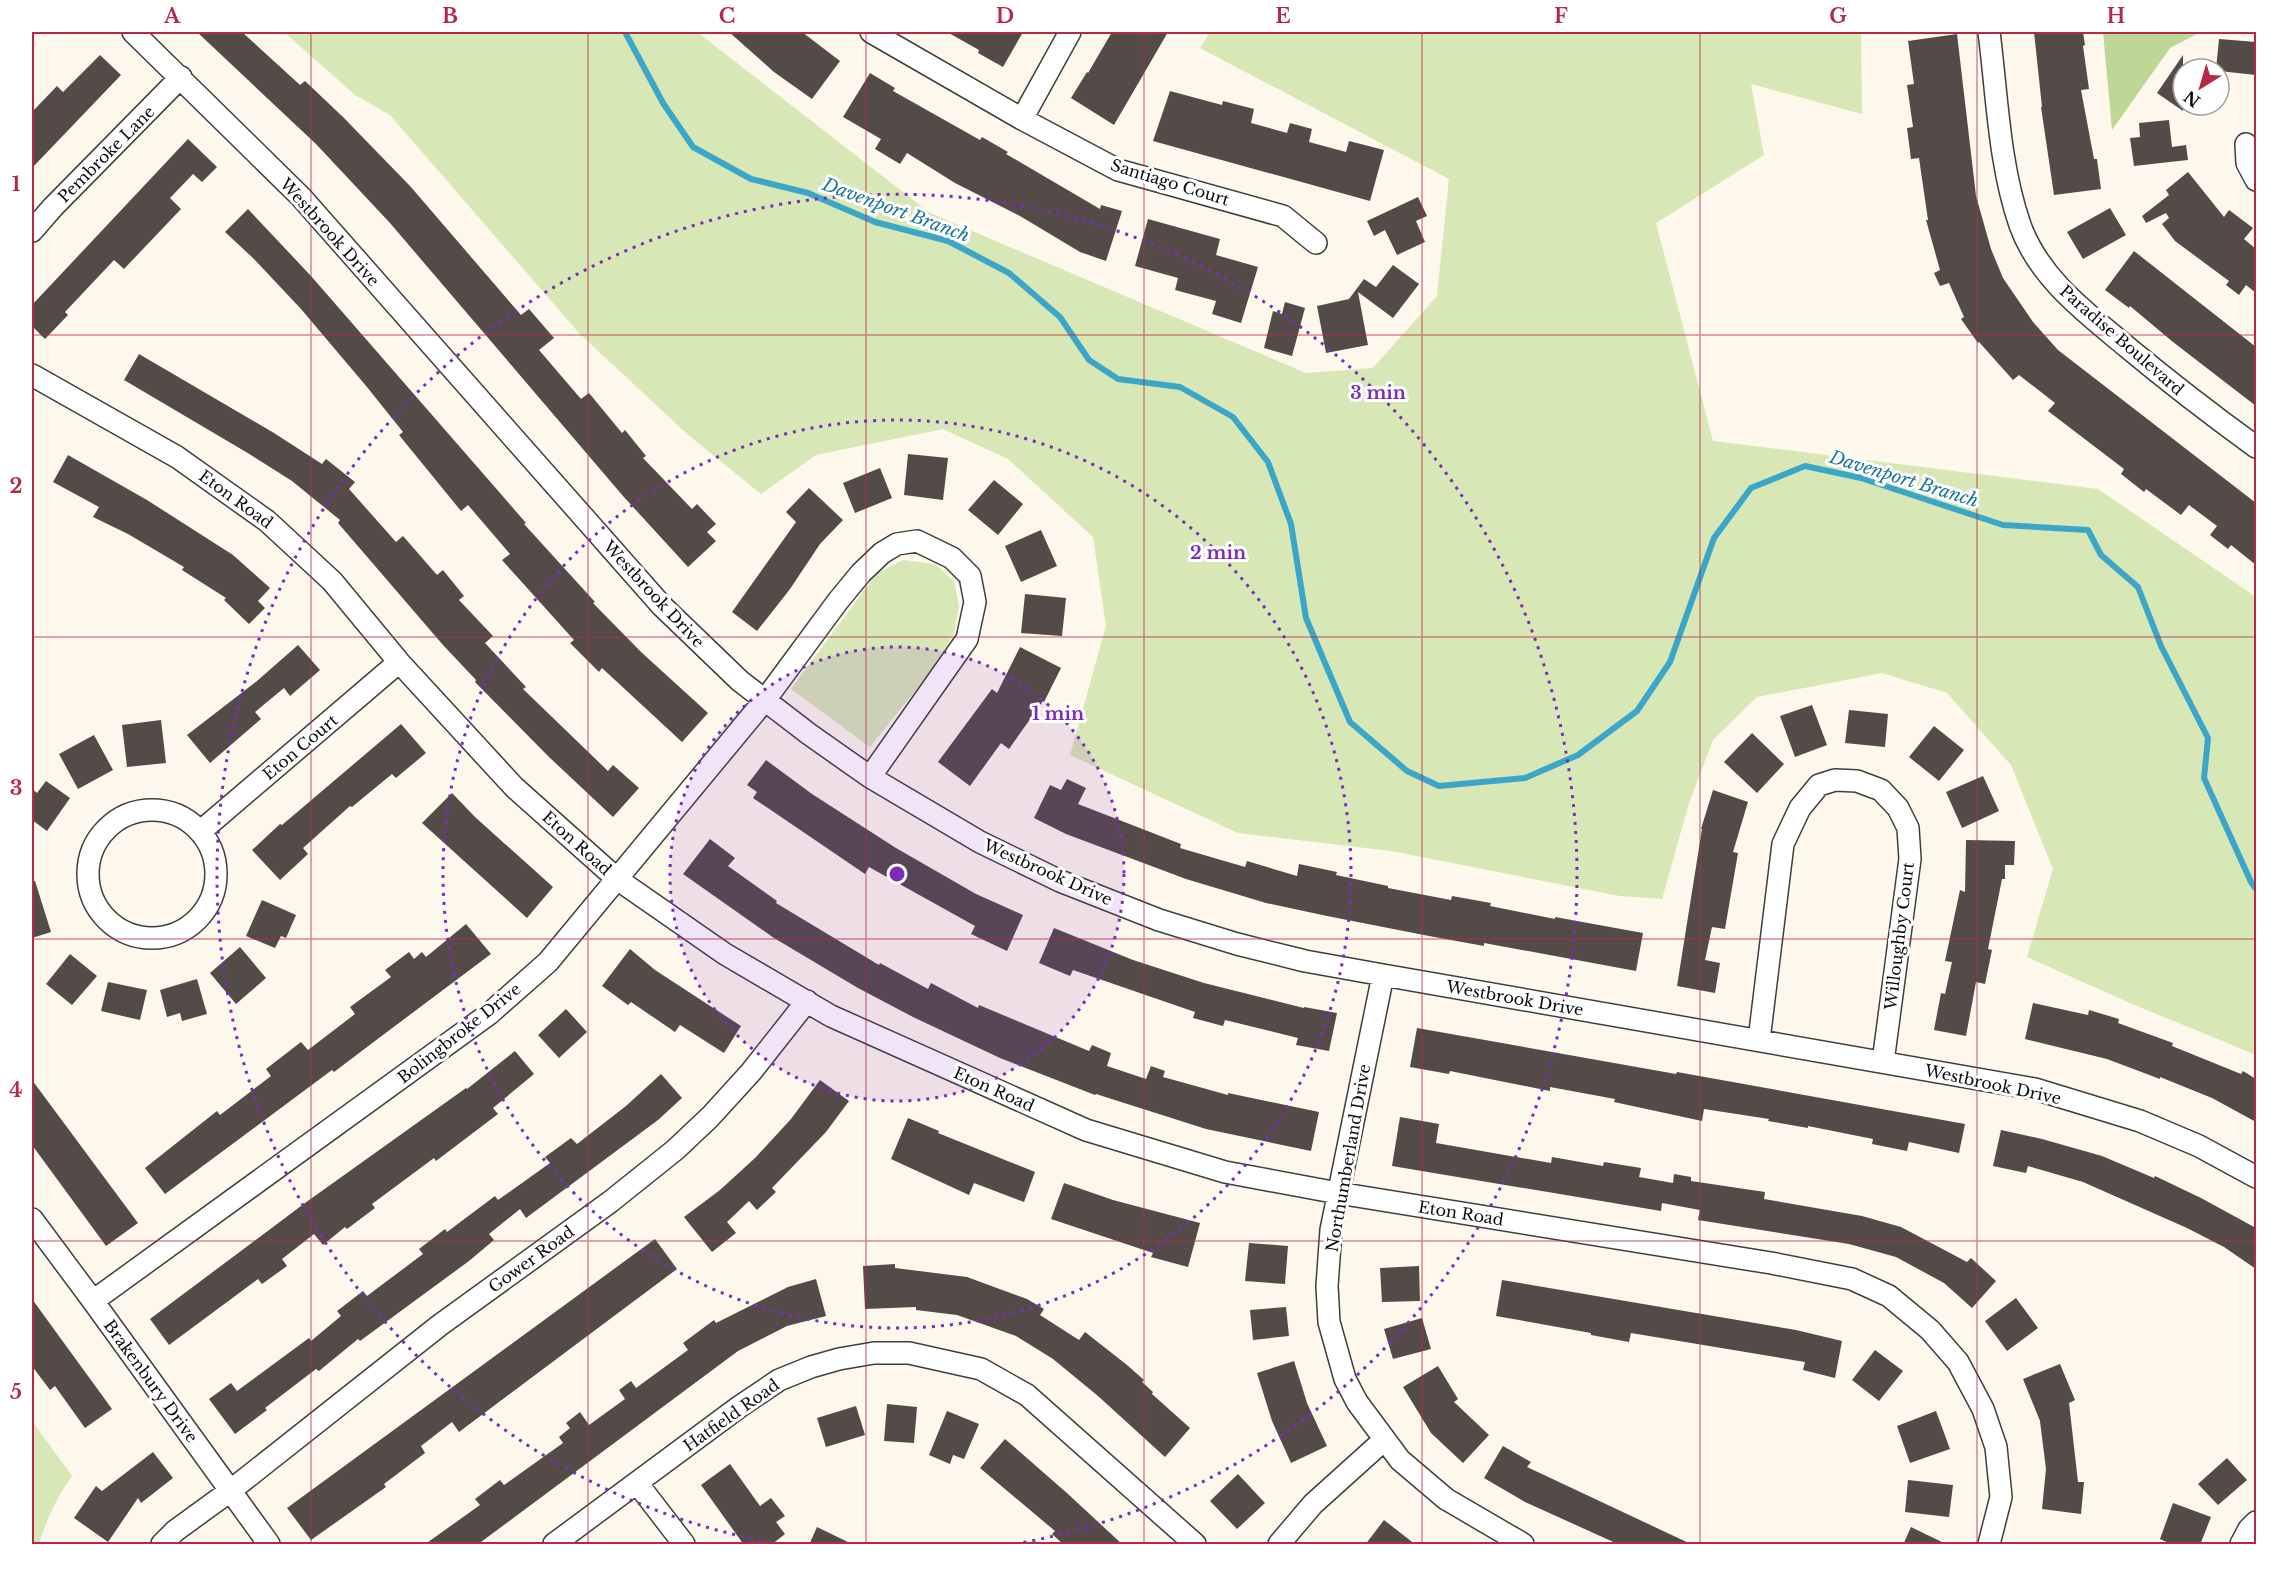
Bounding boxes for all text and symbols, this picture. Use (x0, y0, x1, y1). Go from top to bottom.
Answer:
text: A (163, 4, 181, 28)
text: B (442, 4, 458, 28)
text: C (719, 4, 735, 28)
text: D (996, 4, 1014, 28)
text: E (1275, 4, 1291, 28)
text: F (1554, 4, 1568, 28)
text: G (1829, 4, 1847, 28)
text: H (2107, 4, 2126, 28)
north arrow (2171, 57, 2231, 117)
text: N (2180, 86, 2204, 111)
street label: Pembroke Lane (53, 101, 159, 207)
street label: Santiago Court (1108, 154, 1232, 210)
text: 1 (12, 172, 21, 196)
street label: Westbrook Drive (275, 173, 384, 290)
water label: Davenport Branch (819, 173, 972, 247)
street label: Paradise Boulevard (2056, 281, 2188, 399)
text: 3 min (1350, 382, 1406, 404)
water label: Davenport Branch (1826, 446, 1981, 512)
street label: Eton Road (195, 466, 277, 533)
text: 2 (9, 474, 23, 498)
street label: Westbrook Drive (599, 536, 709, 652)
text: 2 min (1190, 542, 1246, 564)
text: 1 min (1032, 703, 1084, 725)
street label: Eton Court (259, 710, 341, 784)
text: 3 (10, 776, 22, 800)
street label: Eton Road (538, 807, 616, 879)
street label: Westbrook Drive (980, 834, 1116, 909)
street label: Willoughby Court (1880, 861, 1918, 1012)
centre of rings (887, 864, 907, 884)
street label: Westbrook Drive (1444, 976, 1585, 1020)
street label: Bolingbroke Drive (393, 979, 525, 1087)
street label: Westbrook Drive (1922, 1060, 2063, 1108)
street label: Eton Road (951, 1062, 1038, 1116)
street label: Northumberland Drive (1322, 1062, 1374, 1254)
text: 4 (9, 1078, 23, 1102)
street label: Eton Road (1417, 1196, 1505, 1230)
street label: Gower Road (484, 1221, 578, 1297)
street label: Brakenbury Drive (100, 1316, 202, 1446)
street label: Hatfield Road (679, 1374, 783, 1455)
text: 5 (10, 1380, 22, 1404)

